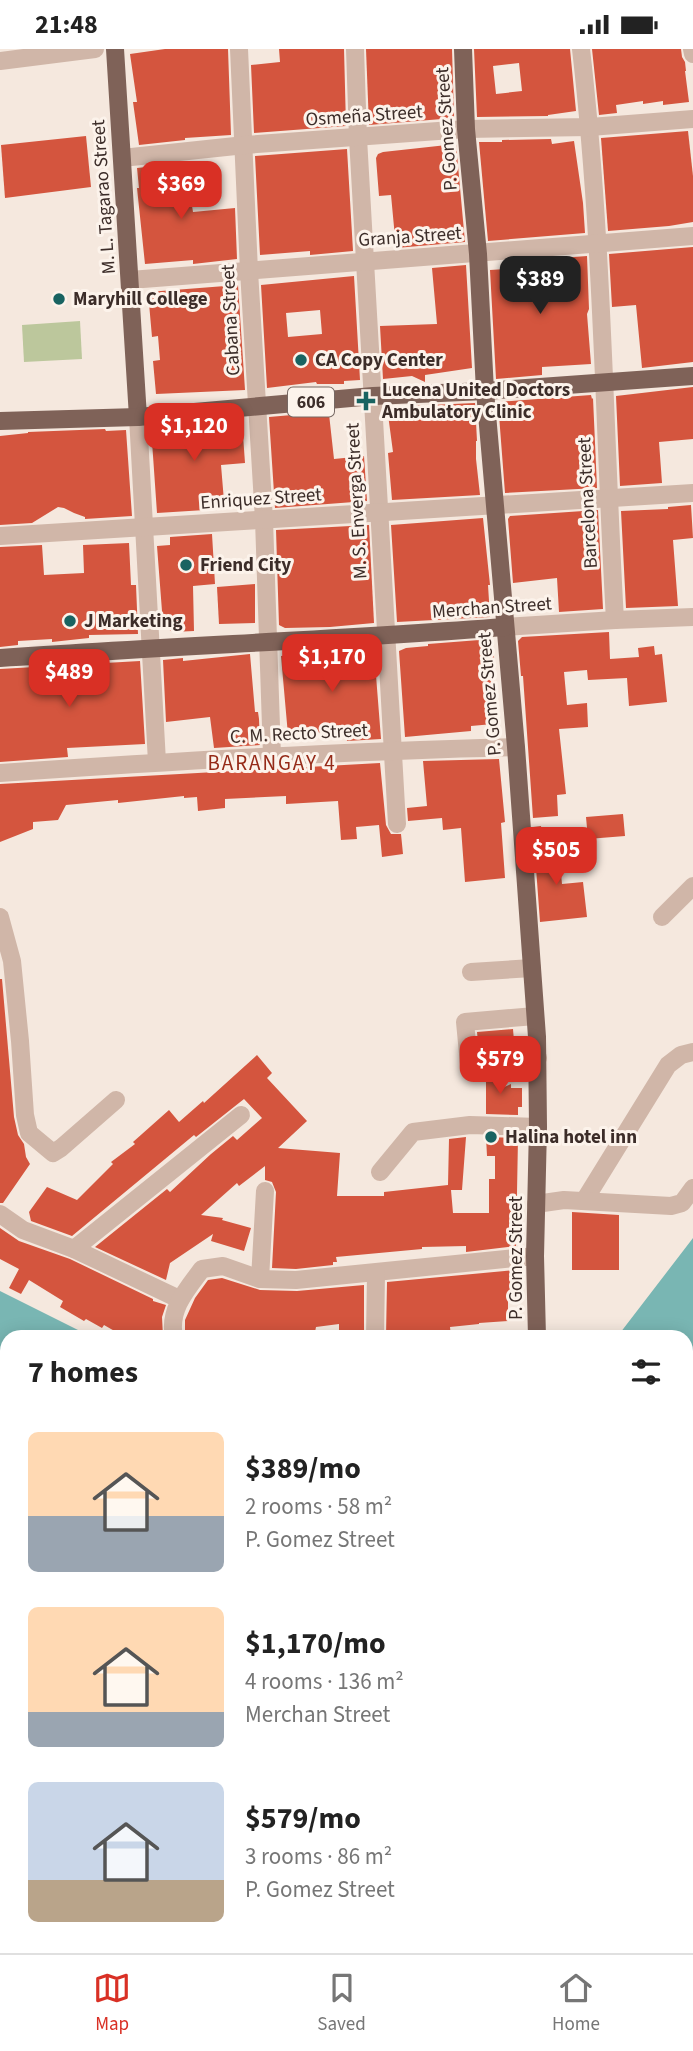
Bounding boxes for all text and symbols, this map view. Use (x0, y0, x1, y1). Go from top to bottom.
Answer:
text: 21:48 (35, 6, 98, 43)
street label: P. Gomez Street (429, 66, 465, 192)
street label: Osmeña Street (305, 98, 424, 134)
street label: M. L. Tagarao Street (85, 118, 123, 275)
pin: $369 (140, 162, 222, 221)
text: $369 (157, 167, 205, 200)
street label: Granja Street (357, 220, 463, 254)
pin: $389 (499, 257, 581, 316)
text: $389 (516, 262, 564, 295)
street label: Cabana Street (215, 263, 247, 376)
place label: Maryhill College (73, 286, 208, 313)
marker: Maryhill College (51, 291, 67, 307)
place label: CA Copy Center (315, 347, 443, 374)
marker: CA Copy Center (293, 352, 309, 368)
place label: Lucena United Doctors Ambulatory Clinic (381, 377, 570, 426)
road number: 606 (288, 387, 334, 417)
marker: Lucena United Doctors Ambulatory Clinic (356, 391, 376, 411)
pin: $1,120 (137, 403, 251, 463)
text: $1,120 (160, 409, 228, 442)
street label: M. S. Enverga Street (339, 422, 375, 580)
street label: Barcelona Street (571, 436, 605, 569)
street label: Enriquez Street (199, 481, 323, 517)
place label: Friend City (200, 552, 291, 579)
marker: Friend City (178, 557, 194, 573)
street label: Merchan Street (431, 590, 553, 626)
place label: J Marketing (84, 608, 183, 635)
marker: J Marketing (62, 613, 78, 629)
street label: P. Gomez Street (471, 631, 509, 757)
pin: $1,170 (275, 635, 389, 694)
text: $1,170 (298, 640, 366, 673)
pin: $489 (28, 649, 110, 709)
text: $489 (45, 655, 93, 688)
street label: C. M. Recto Street (229, 717, 369, 751)
district label: BARANGAY 4 (207, 748, 337, 778)
pin: $505 (515, 827, 597, 887)
text: $505 (532, 833, 580, 866)
pin: $579 (459, 1037, 541, 1096)
text: $579 (476, 1042, 524, 1075)
place label: Halina hotel inn (505, 1124, 637, 1151)
marker: Halina hotel inn (483, 1129, 499, 1145)
street label: P. Gomez Street (503, 1196, 530, 1320)
text: 7 homes (28, 1351, 138, 1394)
icon: filters (627, 1353, 665, 1391)
text: $389/mo (245, 1447, 361, 1490)
icon: home (84, 1460, 168, 1544)
text: 2 rooms · 58 m² (245, 1490, 392, 1523)
text: P. Gomez Street (245, 1523, 395, 1556)
text: $1,170/mo (245, 1622, 386, 1665)
icon: home (84, 1635, 168, 1719)
text: 4 rooms · 136 m² (245, 1665, 404, 1698)
text: Merchan Street (245, 1698, 390, 1731)
text: $579/mo (245, 1797, 361, 1840)
icon: home (84, 1810, 168, 1894)
text: 3 rooms · 86 m² (245, 1840, 392, 1873)
text: P. Gomez Street (245, 1873, 395, 1906)
tab: Map (93, 1969, 131, 2038)
tab: Saved (317, 1969, 366, 2038)
tab: Home (552, 1969, 600, 2038)

